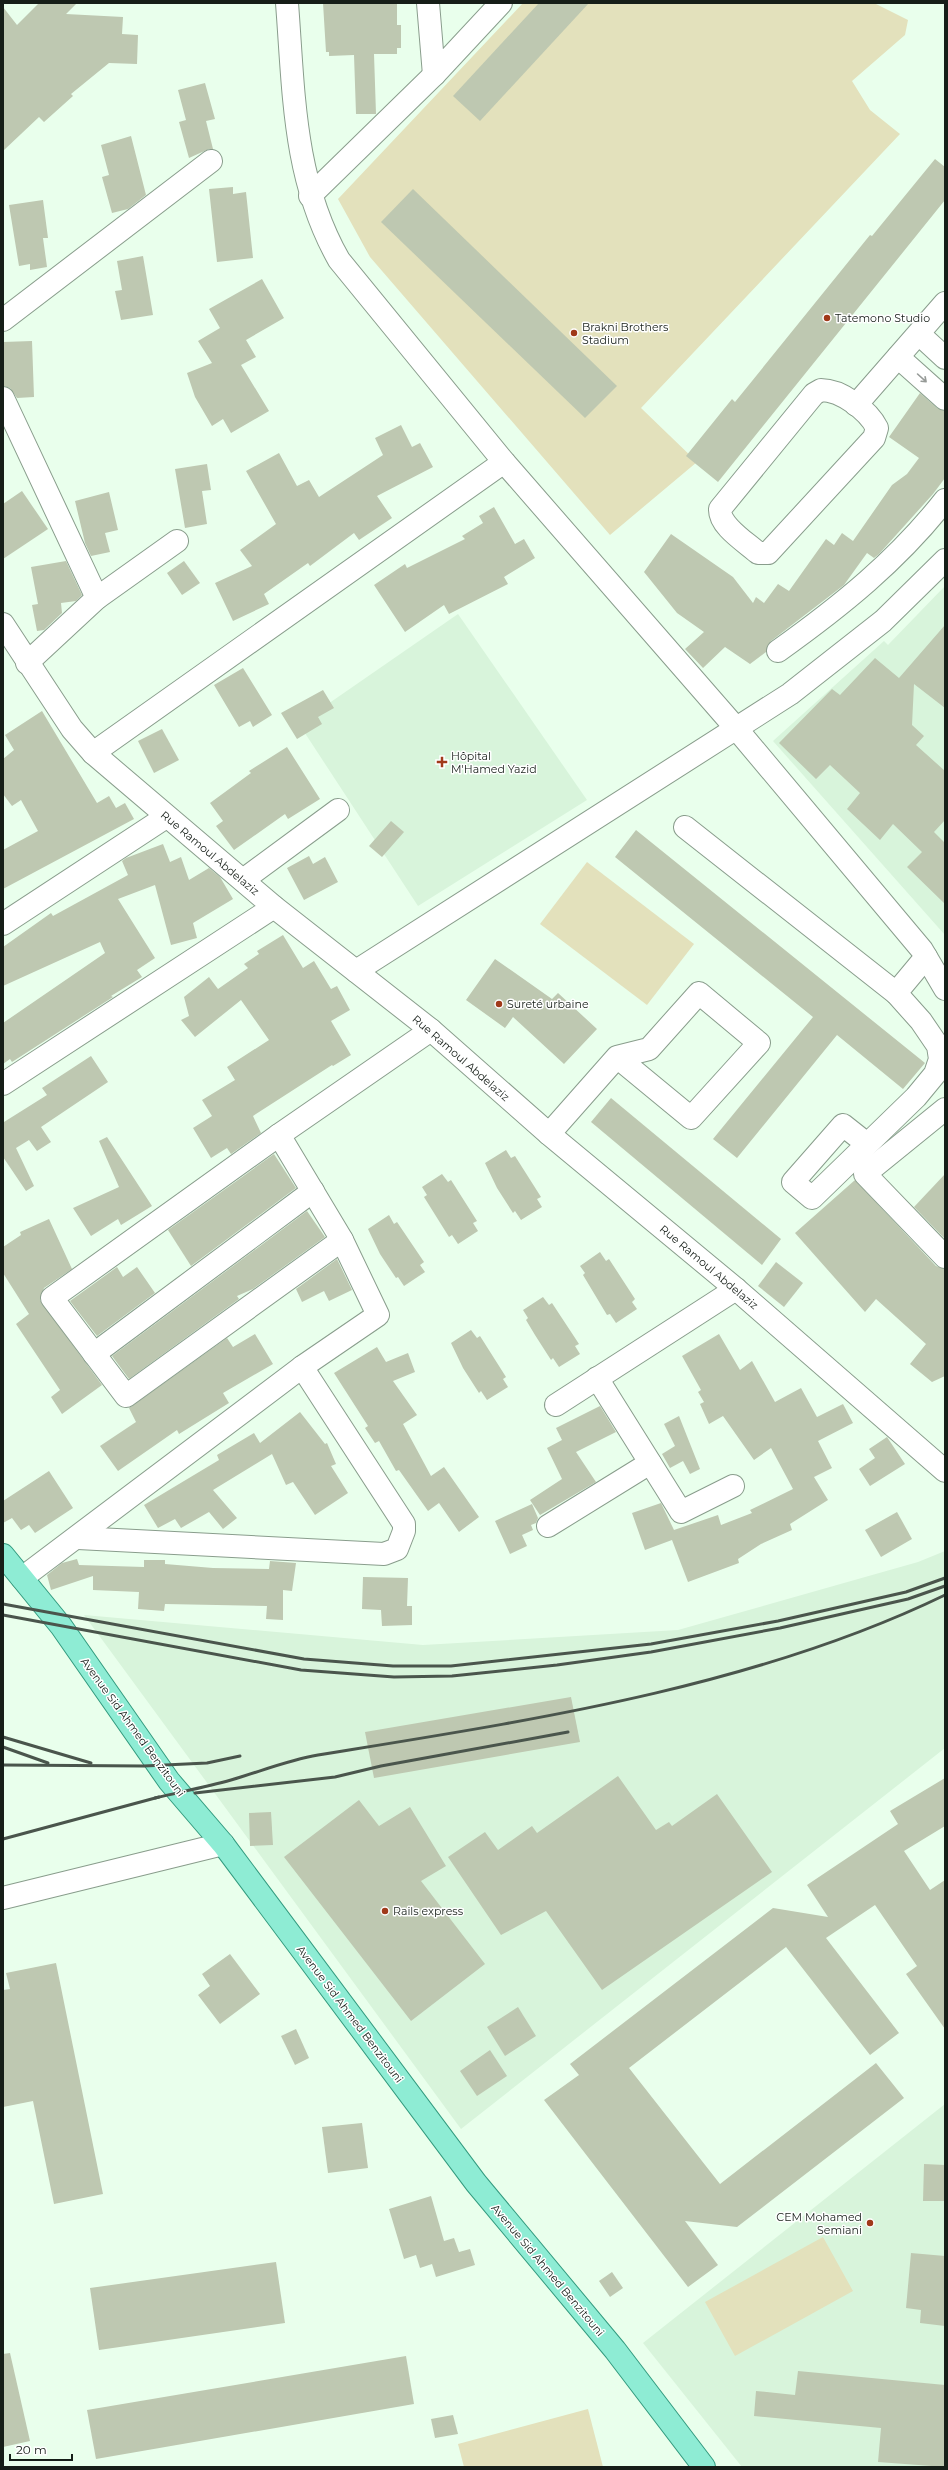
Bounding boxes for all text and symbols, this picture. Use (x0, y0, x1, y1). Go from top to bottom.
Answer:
place label: Tatemono Studio (835, 311, 930, 325)
marker: Tatemono Studio (822, 313, 832, 323)
place label: Brakni Brothers Stadium (582, 320, 669, 347)
marker: Brakni Brothers Stadium (569, 328, 579, 338)
one-way arrow (916, 373, 927, 382)
place label: Hôpital M'Hamed Yazid (451, 749, 537, 776)
marker: Hôpital M'Hamed Yazid (436, 756, 448, 768)
street label: Rue Ramoul Abdelaziz (158, 808, 262, 899)
place label: Sureté urbaine (507, 997, 589, 1011)
marker: Sureté urbaine (494, 999, 504, 1009)
street label: Rue Ramoul Abdelaziz (410, 1012, 513, 1104)
street label: Rue Ramoul Abdelaziz (657, 1222, 761, 1313)
street label: Avenue Sid Ahmed Benzitouni (78, 1655, 188, 1799)
place label: Rails express (393, 1904, 464, 1918)
marker: Rails express (380, 1906, 390, 1916)
street label: Avenue Sid Ahmed Benzitouni (294, 1943, 406, 2085)
street label: Avenue Sid Ahmed Benzitouni (489, 2201, 607, 2339)
place label: CEM Mohamed Semiani (776, 2210, 862, 2237)
marker: CEM Mohamed Semiani (865, 2218, 875, 2228)
scale bar (10, 2436, 72, 2462)
text: 20 m (16, 2442, 47, 2457)

